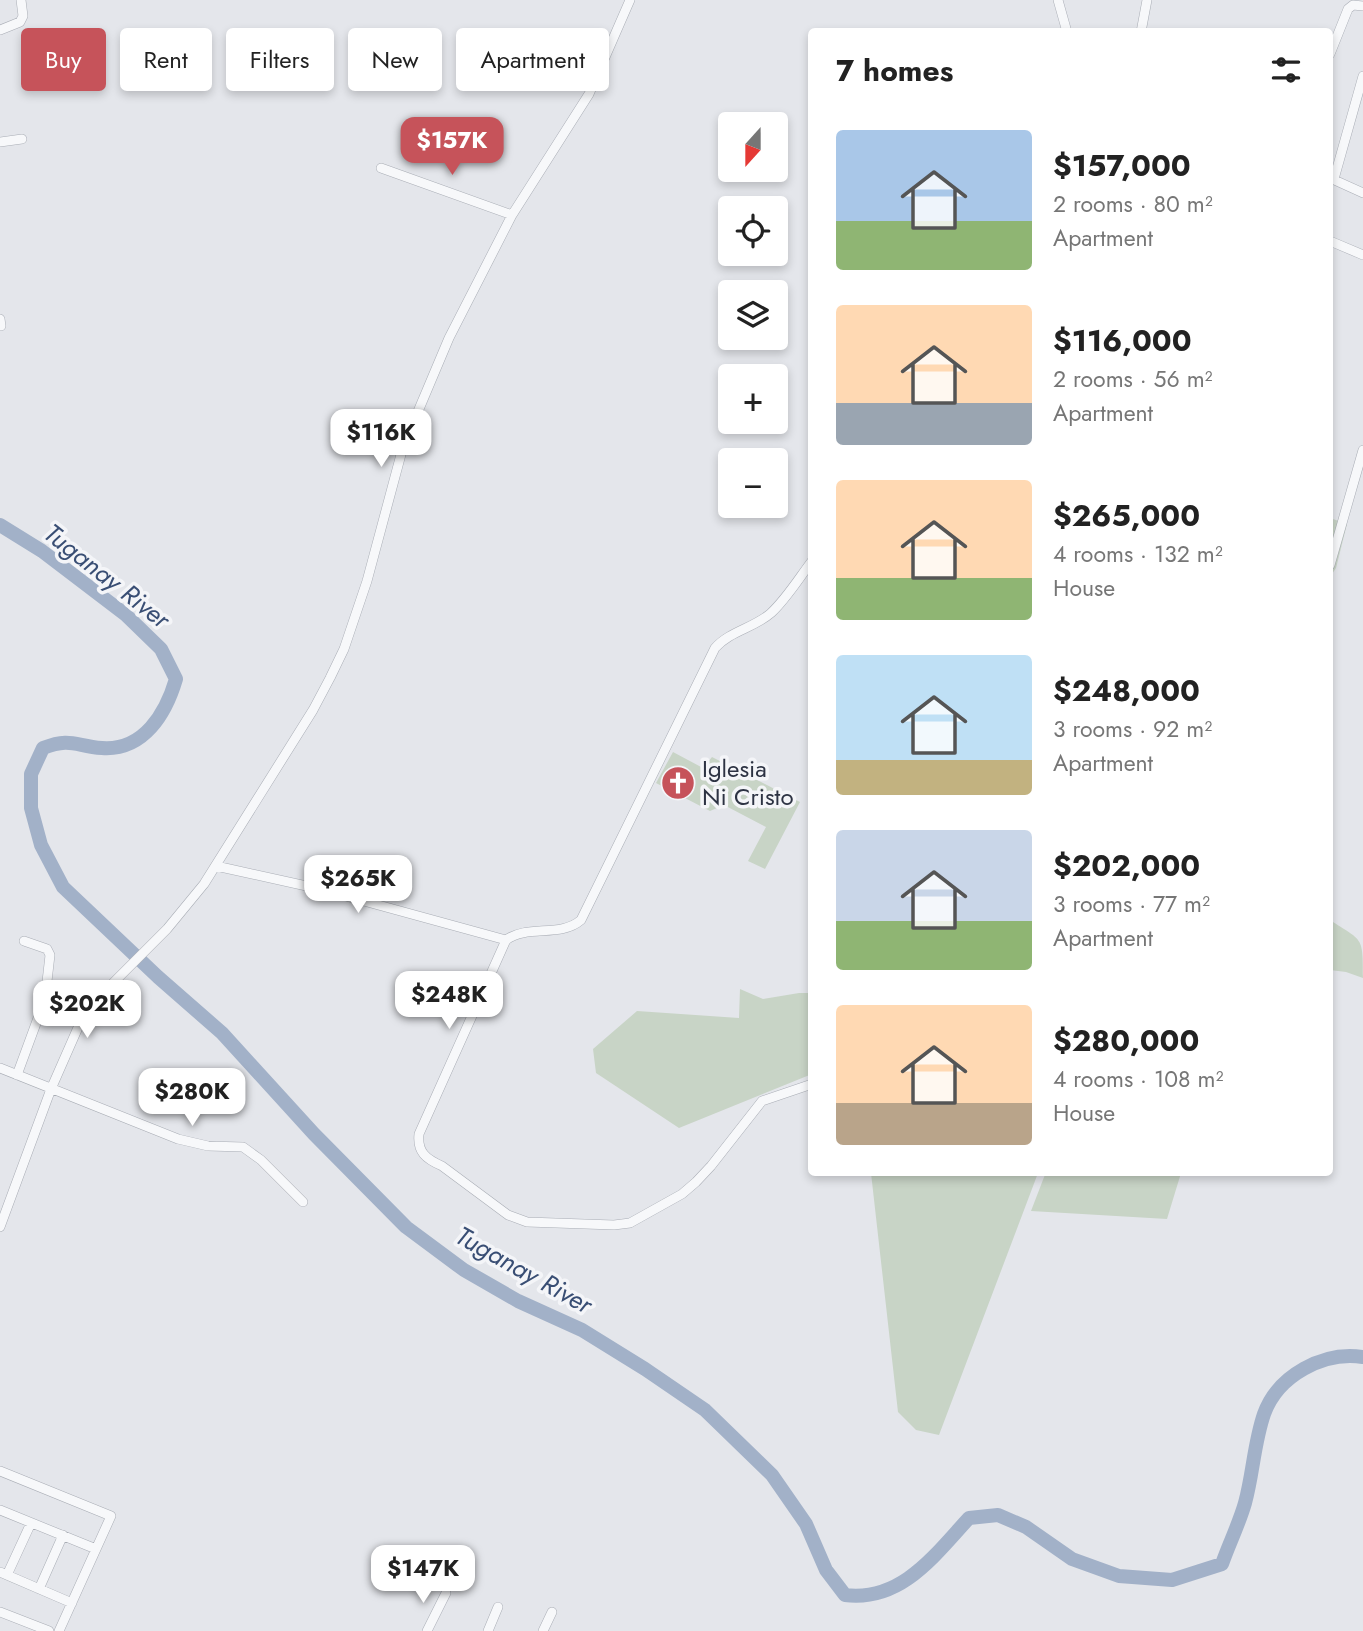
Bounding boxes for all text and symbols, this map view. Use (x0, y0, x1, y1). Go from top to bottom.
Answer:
chip: Buy (21, 28, 106, 91)
chip: Rent (120, 28, 212, 91)
chip: Filters (226, 28, 334, 91)
chip: New (348, 28, 442, 91)
chip: Apartment (456, 28, 609, 91)
text: 7 homes (836, 49, 953, 92)
icon: filters (1267, 51, 1305, 89)
north arrow (718, 112, 788, 182)
map controls (718, 112, 788, 518)
pin: $157K (403, 118, 501, 177)
text: $157K (417, 123, 487, 157)
text: $157,000 (1053, 144, 1191, 187)
icon: home (892, 158, 976, 242)
text: 2 rooms · 80 m² (1053, 187, 1213, 221)
button: locate (718, 196, 788, 266)
text: Apartment (1053, 221, 1153, 255)
button: layers (718, 280, 788, 350)
text: $116,000 (1053, 319, 1192, 362)
icon: home (892, 333, 976, 417)
text: 2 rooms · 56 m² (1053, 362, 1213, 396)
button: + (718, 364, 788, 434)
text: Apartment (1053, 396, 1153, 430)
pin: $116K (332, 410, 430, 469)
text: $116K (346, 415, 416, 449)
button: − (718, 448, 788, 518)
text: $265,000 (1053, 494, 1200, 537)
icon: home (892, 508, 976, 592)
water label: Tuganay River (36, 515, 179, 638)
text: 4 rooms · 132 m² (1053, 537, 1223, 571)
text: House (1053, 571, 1115, 605)
text: $248,000 (1053, 669, 1200, 712)
icon: home (892, 683, 976, 767)
text: 3 rooms · 92 m² (1053, 712, 1212, 746)
text: Apartment (1053, 746, 1153, 780)
place label: Iglesia Ni Cristo (702, 751, 794, 814)
church icon: Iglesia Ni Cristo (659, 764, 697, 802)
text: $202,000 (1053, 844, 1200, 887)
pin: $265K (309, 856, 407, 915)
icon: home (892, 858, 976, 942)
text: $265K (320, 861, 396, 895)
text: 3 rooms · 77 m² (1053, 887, 1210, 921)
text: Apartment (1053, 921, 1153, 955)
pin: $248K (400, 972, 498, 1031)
text: $248K (411, 977, 487, 1011)
pin: $202K (38, 981, 136, 1040)
text: $202K (49, 986, 125, 1020)
text: $280,000 (1053, 1019, 1199, 1062)
icon: home (892, 1033, 976, 1117)
text: 4 rooms · 108 m² (1053, 1062, 1223, 1096)
pin: $280K (143, 1068, 241, 1128)
text: $280K (154, 1074, 230, 1108)
text: House (1053, 1096, 1115, 1130)
water label: Tuganay River (449, 1217, 600, 1324)
pin: $147K (374, 1546, 472, 1605)
text: $147K (387, 1551, 459, 1585)

